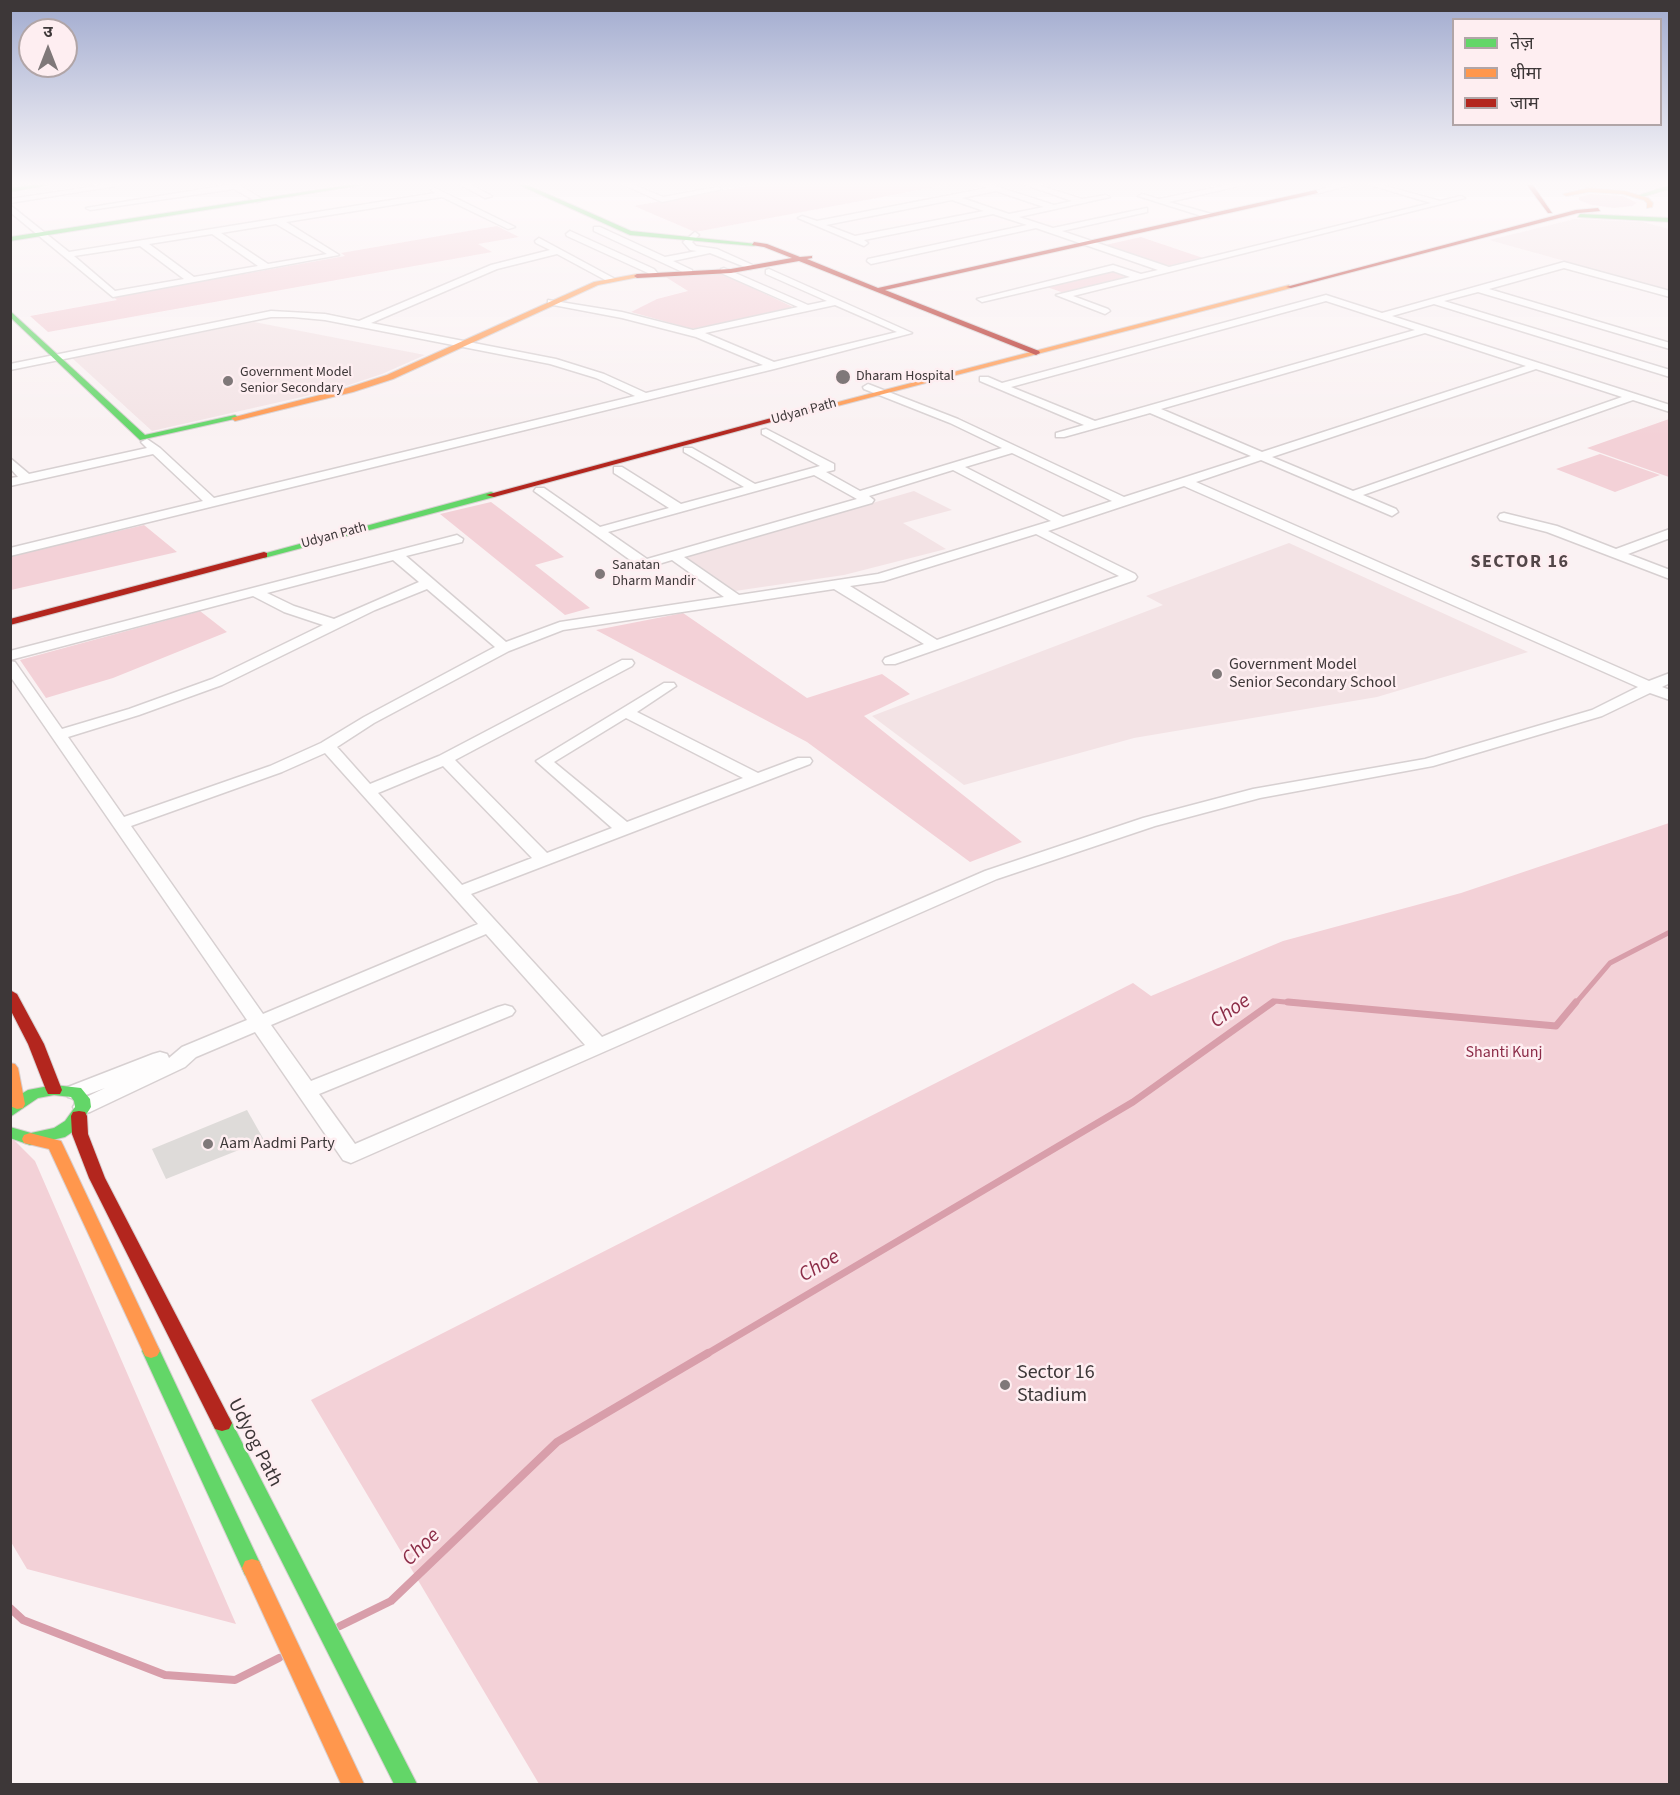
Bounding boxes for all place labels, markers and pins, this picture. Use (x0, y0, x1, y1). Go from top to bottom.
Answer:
place label: Government Model Senior Secondary (240, 365, 352, 398)
marker: Dharam Hospital (834, 368, 852, 386)
place label: Dharam Hospital (856, 369, 954, 385)
marker: Government Model Senior Secondary (221, 374, 235, 388)
place label: Sanatan Dharm Mandir (612, 558, 696, 590)
marker: Sanatan Dharm Mandir (593, 567, 607, 581)
place label: Government Model Senior Secondary School (1229, 655, 1396, 693)
marker: Government Model Senior Secondary School (1210, 667, 1224, 681)
place label: Aam Aadmi Party (220, 1134, 335, 1154)
marker: Aam Aadmi Party (201, 1137, 215, 1151)
place label: Sector 16 Stadium (1017, 1362, 1095, 1409)
marker: Sector 16 Stadium (998, 1378, 1012, 1392)

